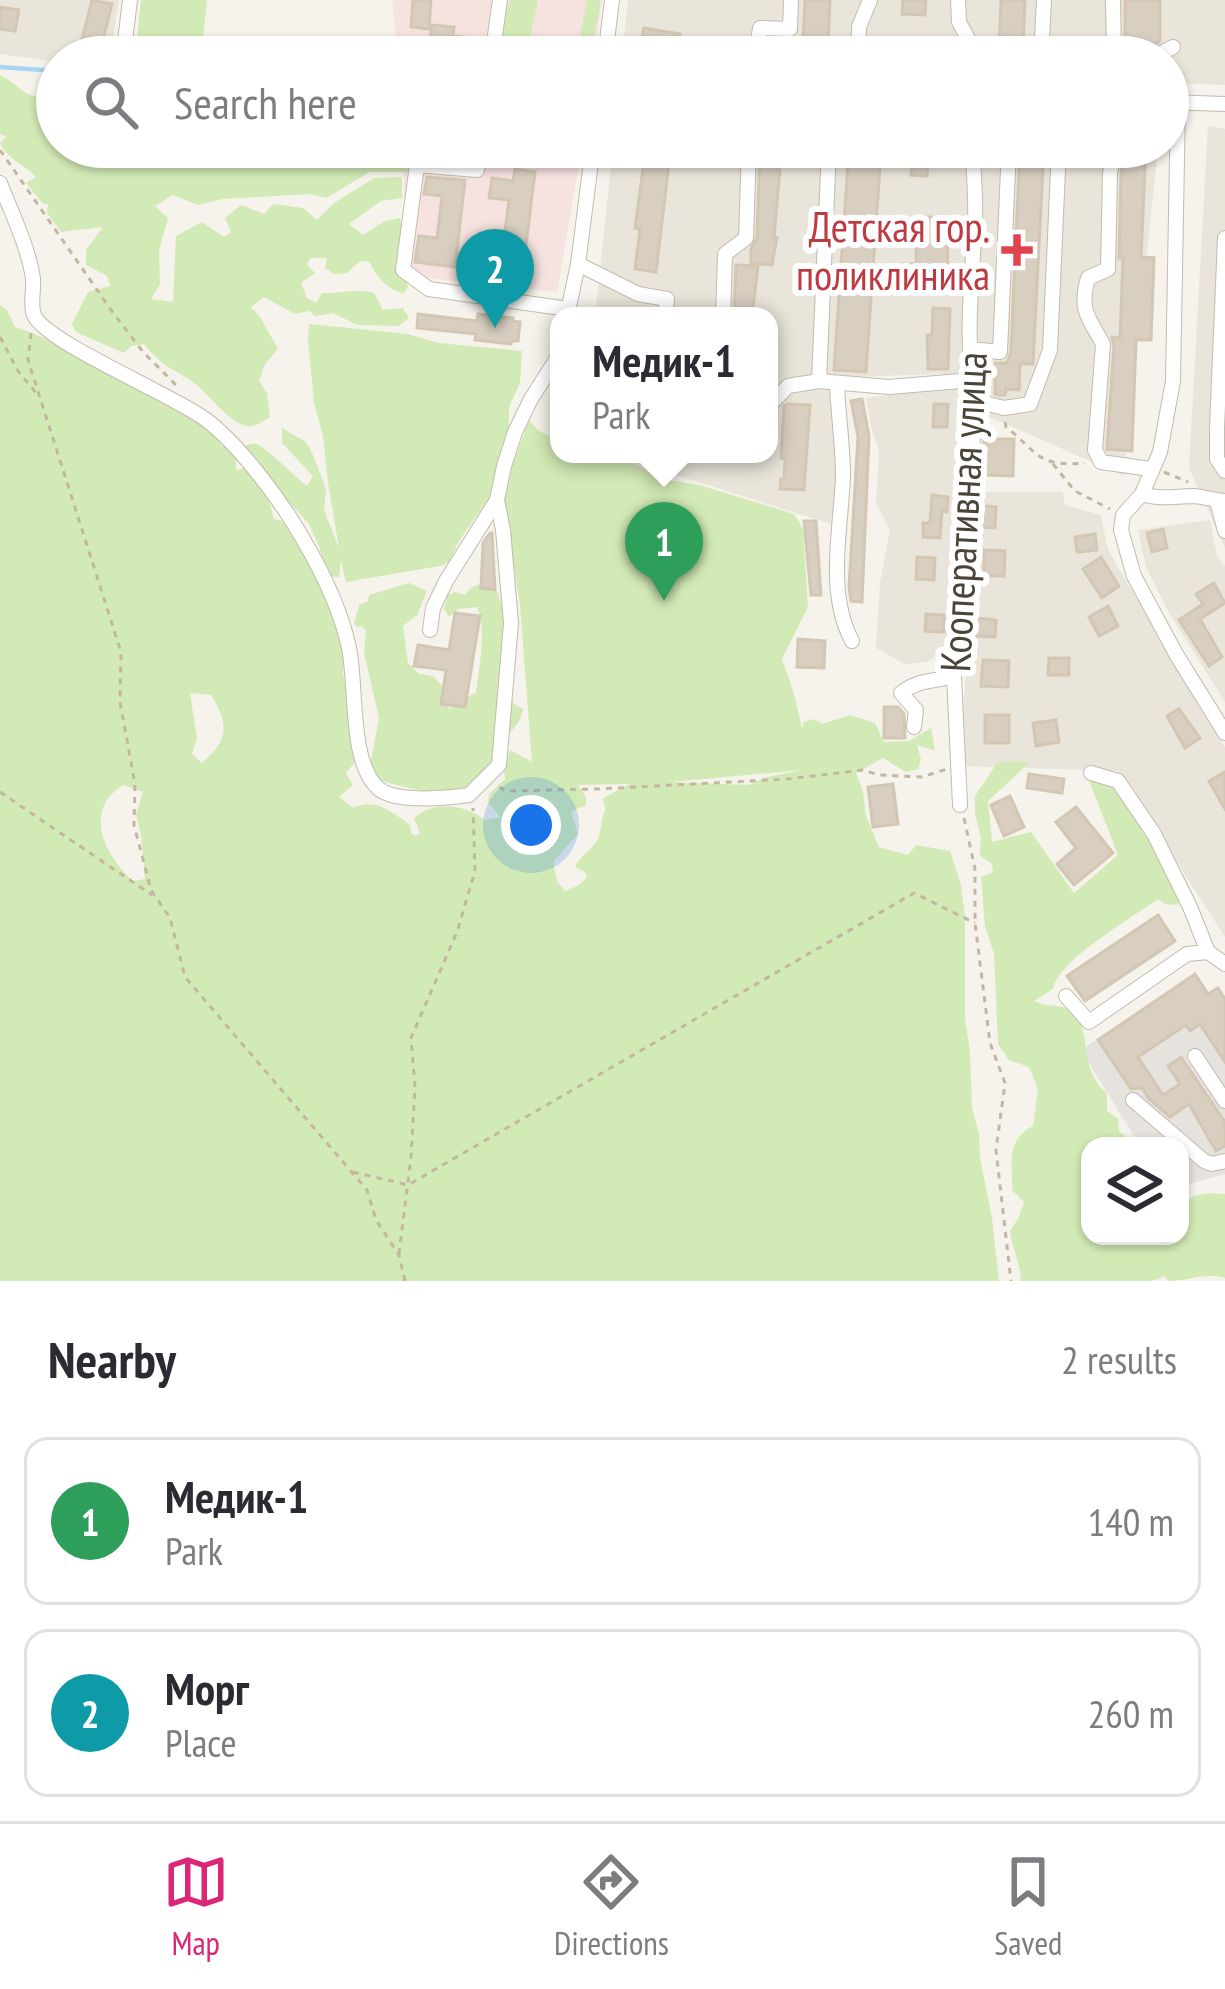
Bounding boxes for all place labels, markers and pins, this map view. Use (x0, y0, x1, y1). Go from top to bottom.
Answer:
place label: Детская гор. поликлиника (796, 199, 990, 302)
pin: 2 (456, 229, 534, 328)
marker: Детская гор. поликлиника (1001, 234, 1033, 266)
pin: 1 (625, 502, 703, 601)

